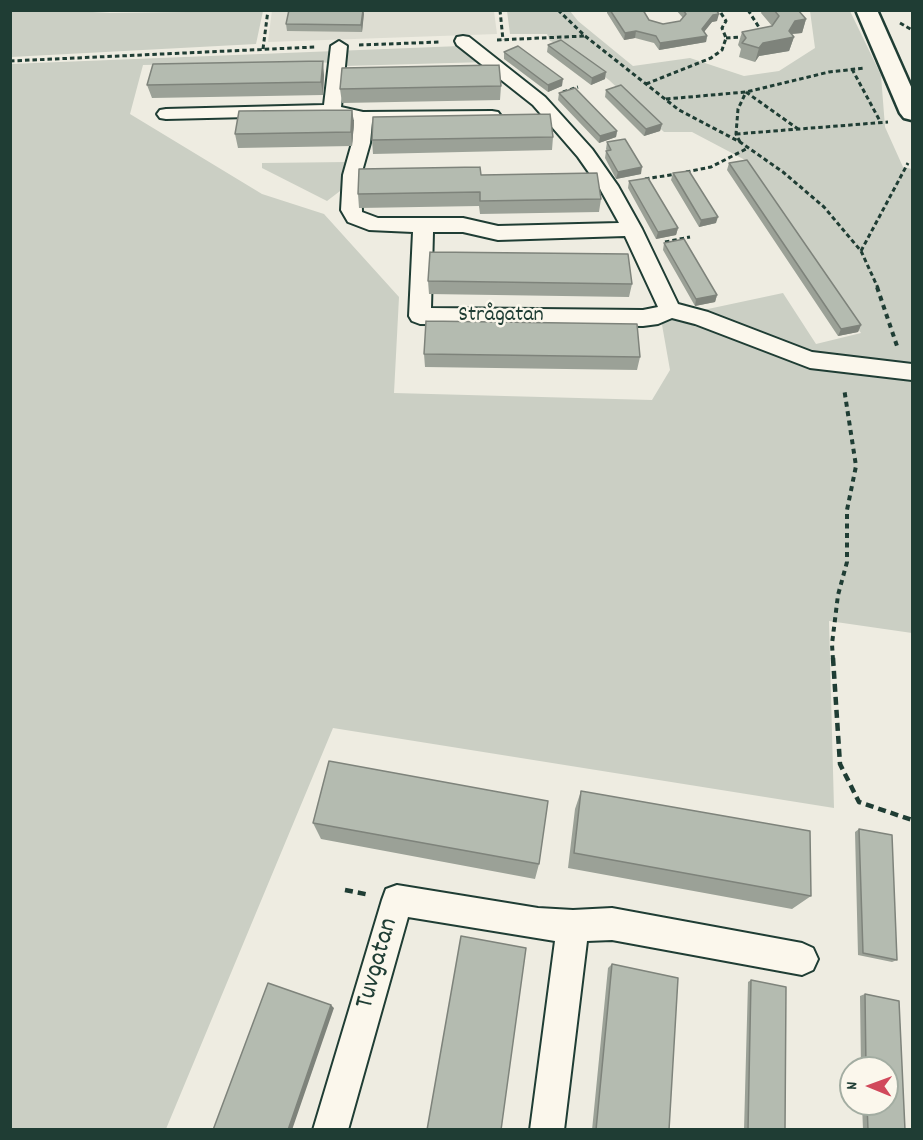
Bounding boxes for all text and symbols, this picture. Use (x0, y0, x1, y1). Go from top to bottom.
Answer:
street label: Strågatan (458, 304, 544, 330)
street label: Tuvgatan (351, 915, 407, 1013)
north arrow (839, 1056, 899, 1116)
text: N (841, 1082, 864, 1090)

